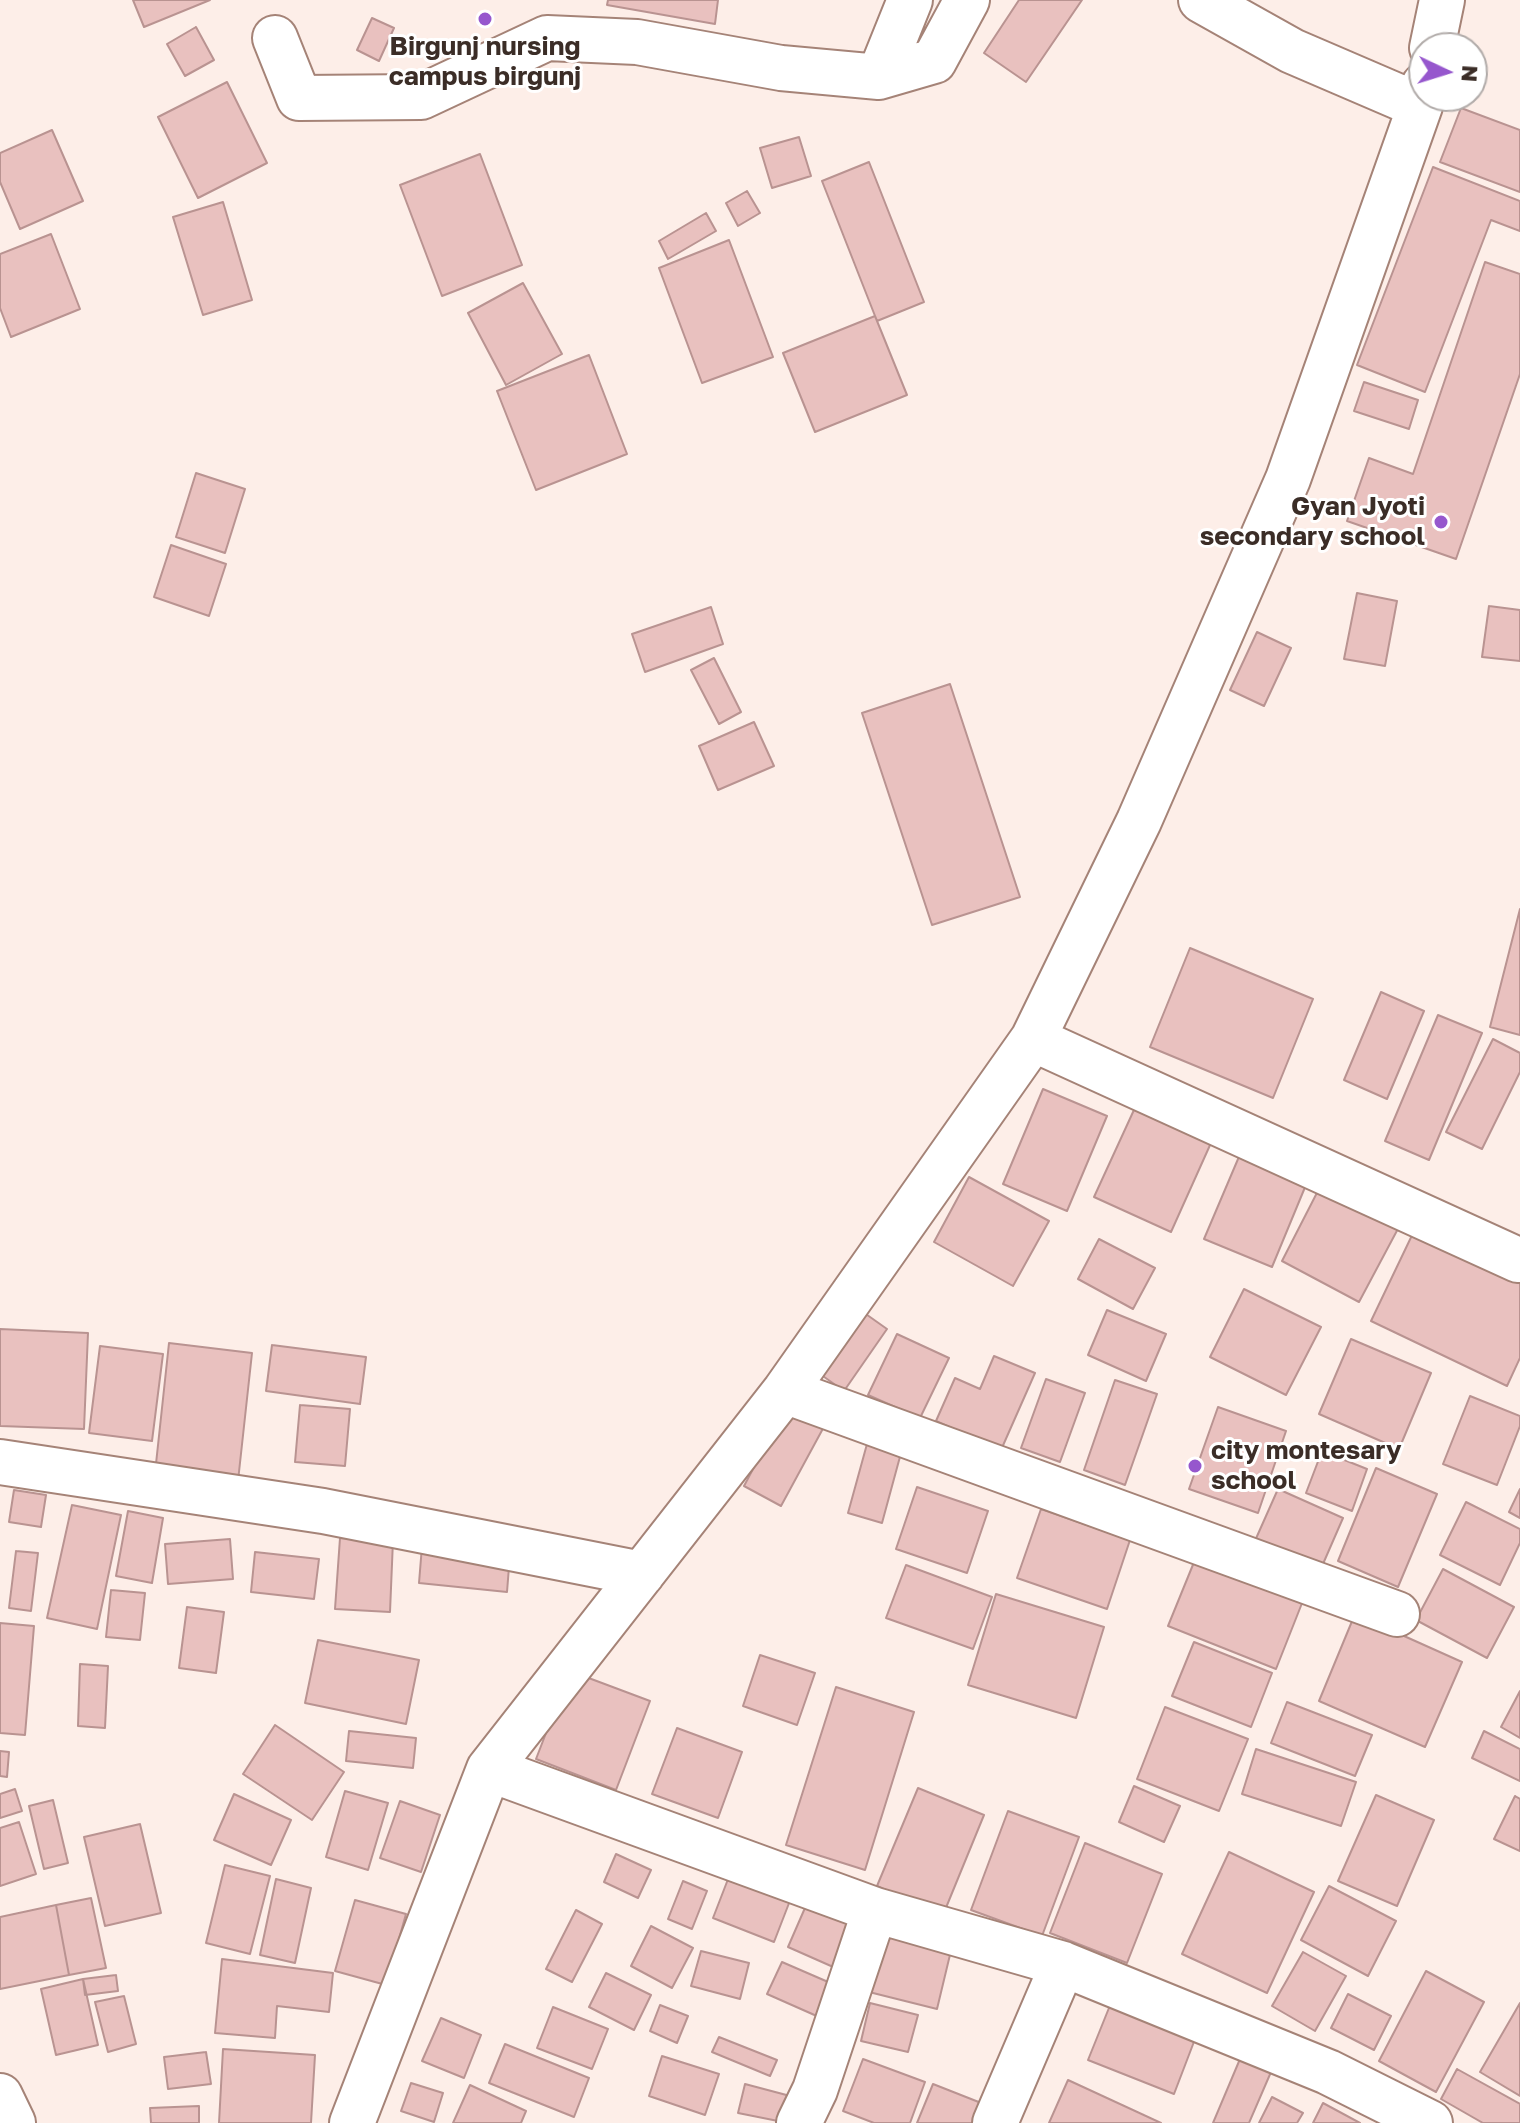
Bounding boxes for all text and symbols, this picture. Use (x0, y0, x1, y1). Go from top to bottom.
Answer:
marker: Birgunj nursing campus birgunj (476, 10, 494, 28)
place label: Birgunj nursing campus birgunj (389, 31, 581, 92)
north arrow (1408, 32, 1488, 112)
text: N (1456, 64, 1484, 83)
place label: Gyan Jyoti secondary school (1200, 491, 1425, 552)
marker: Gyan Jyoti secondary school (1432, 513, 1450, 531)
place label: city montesary school (1211, 1435, 1402, 1496)
marker: city montesary school (1186, 1457, 1204, 1475)

